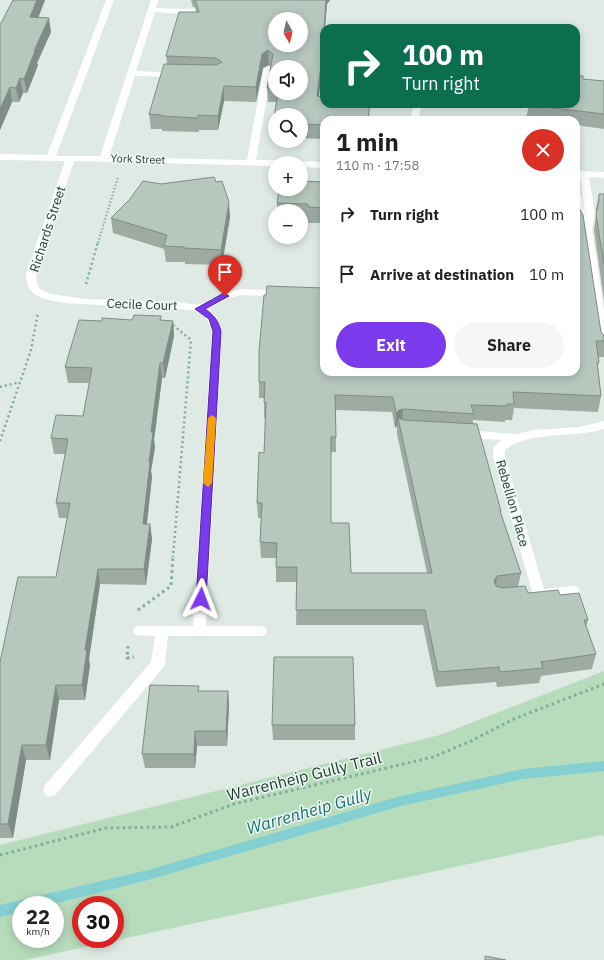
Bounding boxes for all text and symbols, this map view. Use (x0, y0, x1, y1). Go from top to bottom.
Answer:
north arrow (268, 12, 308, 52)
map controls (268, 12, 308, 244)
text: 100 m (402, 36, 484, 73)
icon: right (336, 40, 388, 92)
button: sound (268, 60, 308, 100)
text: Turn right (402, 72, 480, 95)
button: search (268, 108, 308, 148)
text: 1 min (336, 126, 399, 158)
button: close (522, 129, 564, 171)
street label: York Street (110, 151, 166, 167)
button: + (268, 156, 308, 196)
text: 110 m · 17:58 (336, 157, 419, 174)
street label: Richards Street (26, 184, 69, 274)
icon: right (336, 203, 358, 225)
button: − (268, 204, 308, 244)
text: Turn right (370, 205, 439, 224)
text: 100 m (520, 205, 564, 224)
pin (208, 255, 242, 296)
icon: arrive (214, 261, 236, 283)
icon: arrive (336, 263, 358, 285)
text: Arrive at destination (370, 265, 514, 284)
text: 10 m (529, 265, 564, 284)
street label: Cecile Court (106, 295, 178, 314)
button: Exit (336, 322, 446, 368)
button: Share (454, 322, 564, 368)
street label: Rebellion Place (492, 458, 533, 549)
position arrow (180, 578, 222, 620)
street label: Warrenheip Gully Trail (225, 747, 383, 805)
water label: Warrenheip Gully (244, 782, 375, 839)
speed limit sign: 30 (72, 896, 124, 948)
text: 22 (26, 903, 50, 930)
text: km/h (26, 925, 50, 938)

